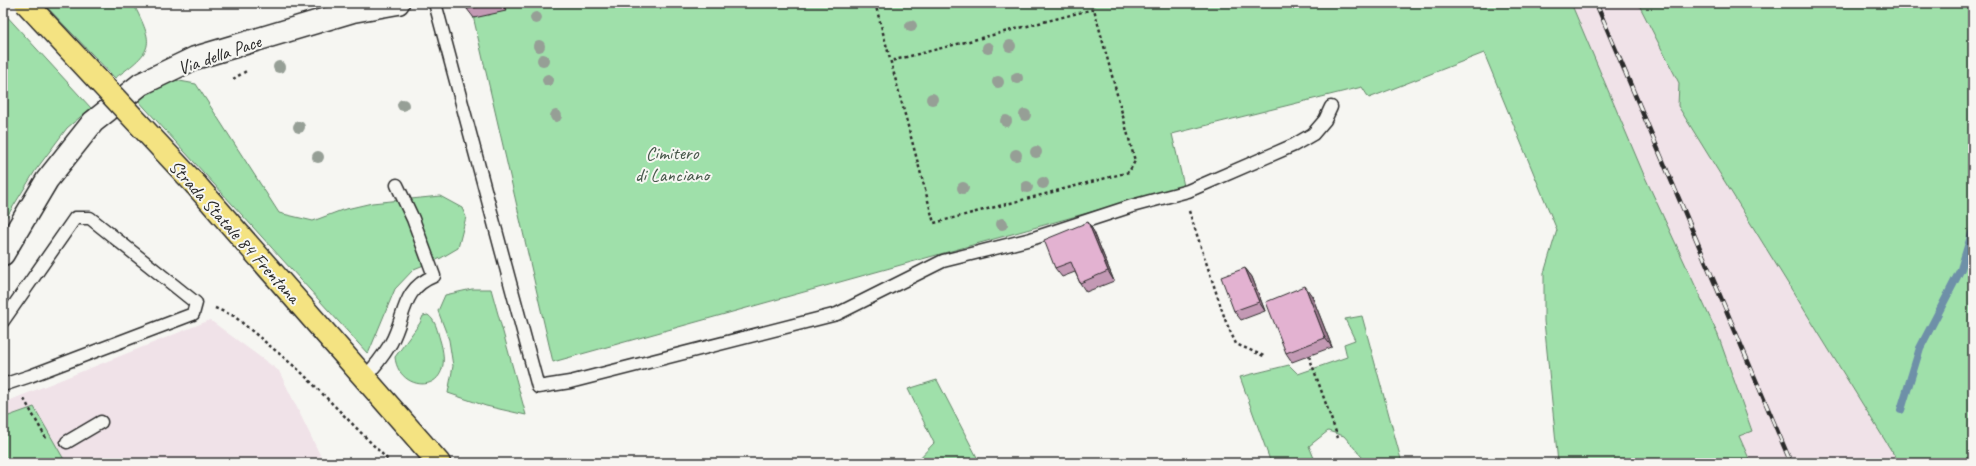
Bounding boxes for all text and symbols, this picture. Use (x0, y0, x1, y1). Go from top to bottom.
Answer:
street label: Via della Pace (175, 29, 266, 80)
park label: Cimitero di Lanciano (635, 141, 711, 187)
street label: Strada Statale 84 Frentana (163, 155, 307, 310)

